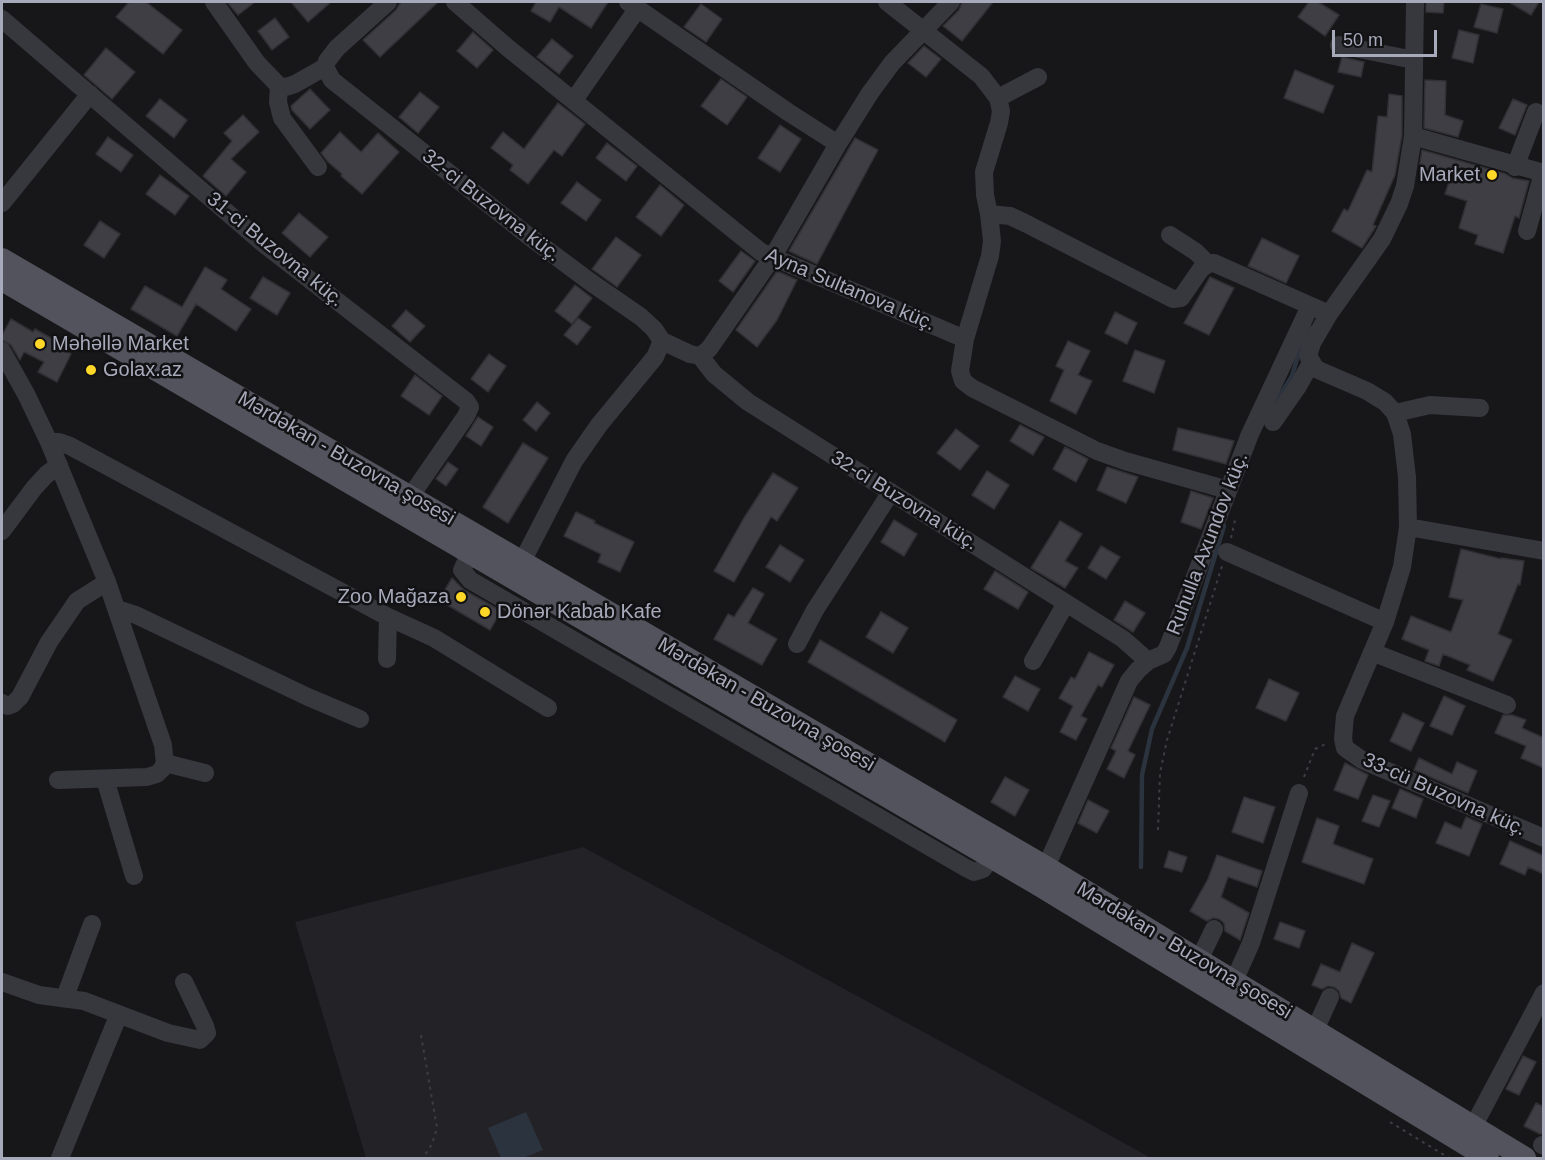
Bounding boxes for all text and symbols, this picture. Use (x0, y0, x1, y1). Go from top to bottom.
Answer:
scale bar (1335, 18, 1440, 56)
text: 50 m (1343, 30, 1383, 50)
street label: 32-ci Buzovna küç. (417, 145, 565, 267)
place label: Market (1419, 163, 1480, 187)
marker: Market (1485, 168, 1499, 182)
street label: 31-ci Buzovna küç. (202, 188, 348, 312)
street label: Ayna Sultanova küç. (762, 243, 938, 337)
place label: Məhəllə Market (52, 332, 189, 356)
marker: Məhəllə Market (33, 337, 47, 351)
place label: Golax.az (103, 358, 182, 382)
marker: Golax.az (84, 363, 98, 377)
street label: Mərdəkan - Buzovna şosesi (233, 387, 459, 531)
street label: 32-ci Buzovna küç. (826, 446, 982, 556)
street label: Ruhulla Axundov küç. (1162, 449, 1254, 639)
place label: Zoo Mağaza (338, 585, 449, 609)
marker: Zoo Mağaza (454, 590, 468, 604)
place label: Dönər Kabab Kafe (497, 600, 662, 624)
marker: Dönər Kabab Kafe (478, 605, 492, 619)
street label: Mərdəkan - Buzovna şosesi (653, 633, 879, 777)
street label: 33-cü Buzovna küç. (1359, 748, 1529, 842)
street label: Mərdəkan - Buzovna şosesi (1072, 877, 1296, 1025)

